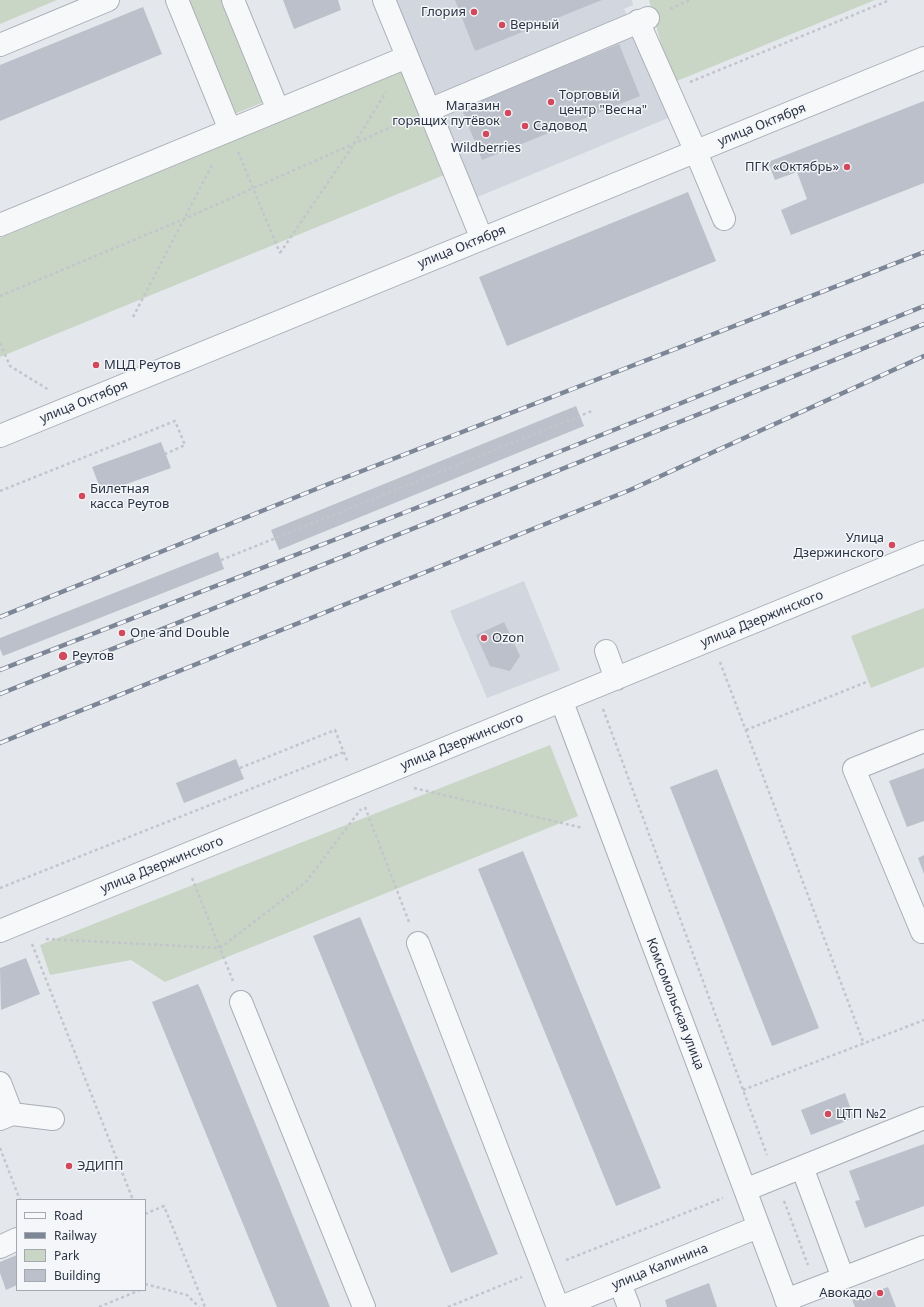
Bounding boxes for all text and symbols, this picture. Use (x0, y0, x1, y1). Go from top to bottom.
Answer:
place label: Глория (421, 4, 466, 20)
marker: Глория (469, 7, 479, 17)
place label: Верный (510, 17, 559, 33)
marker: Верный (497, 20, 507, 30)
place label: Торговый центр "Весна" (559, 87, 647, 118)
marker: Торговый центр "Весна" (546, 97, 556, 107)
place label: Магазин горящих путёвок (392, 98, 500, 129)
street label: улица Октября (716, 100, 808, 150)
marker: Магазин горящих путёвок (503, 108, 513, 118)
place label: Садовод (533, 118, 587, 134)
marker: Садовод (520, 121, 530, 131)
marker: Wildberries (481, 129, 491, 139)
place label: Wildberries (451, 140, 521, 156)
place label: ПГК «Октябрь» (745, 159, 839, 175)
marker: ПГК «Октябрь» (842, 162, 852, 172)
street label: улица Октября (416, 222, 508, 272)
place label: МЦД Реутов (104, 357, 181, 373)
marker: МЦД Реутов (91, 360, 101, 370)
street label: улица Октября (38, 377, 130, 427)
place label: Билетная касса Реутов (90, 481, 169, 512)
marker: Билетная касса Реутов (77, 491, 87, 501)
place label: Улица Дзержинского (793, 530, 884, 561)
marker: Улица Дзержинского (887, 540, 897, 550)
street label: улица Дзержинского (698, 587, 826, 651)
place label: One and Double (130, 625, 230, 641)
marker: One and Double (117, 628, 127, 638)
place label: Ozon (492, 630, 524, 646)
marker: Ozon (479, 633, 489, 643)
place label: Реутов (72, 648, 114, 664)
marker: Реутов (57, 650, 69, 662)
street label: улица Дзержинского (398, 710, 526, 774)
street label: улица Дзержинского (98, 833, 226, 897)
street label: Комсомольская улица (643, 936, 707, 1072)
place label: ЦТП №2 (836, 1106, 886, 1122)
marker: ЦТП №2 (823, 1109, 833, 1119)
place label: ЭДИПП (77, 1158, 124, 1174)
marker: ЭДИПП (64, 1161, 74, 1171)
legend (16, 1199, 146, 1291)
text: Road (54, 1207, 83, 1224)
text: Railway (54, 1227, 97, 1244)
street label: улица Калинина (610, 1241, 710, 1293)
text: Park (54, 1247, 79, 1264)
text: Building (54, 1267, 101, 1284)
place label: Авокадо (819, 1285, 872, 1301)
marker: Авокадо (875, 1288, 885, 1298)

